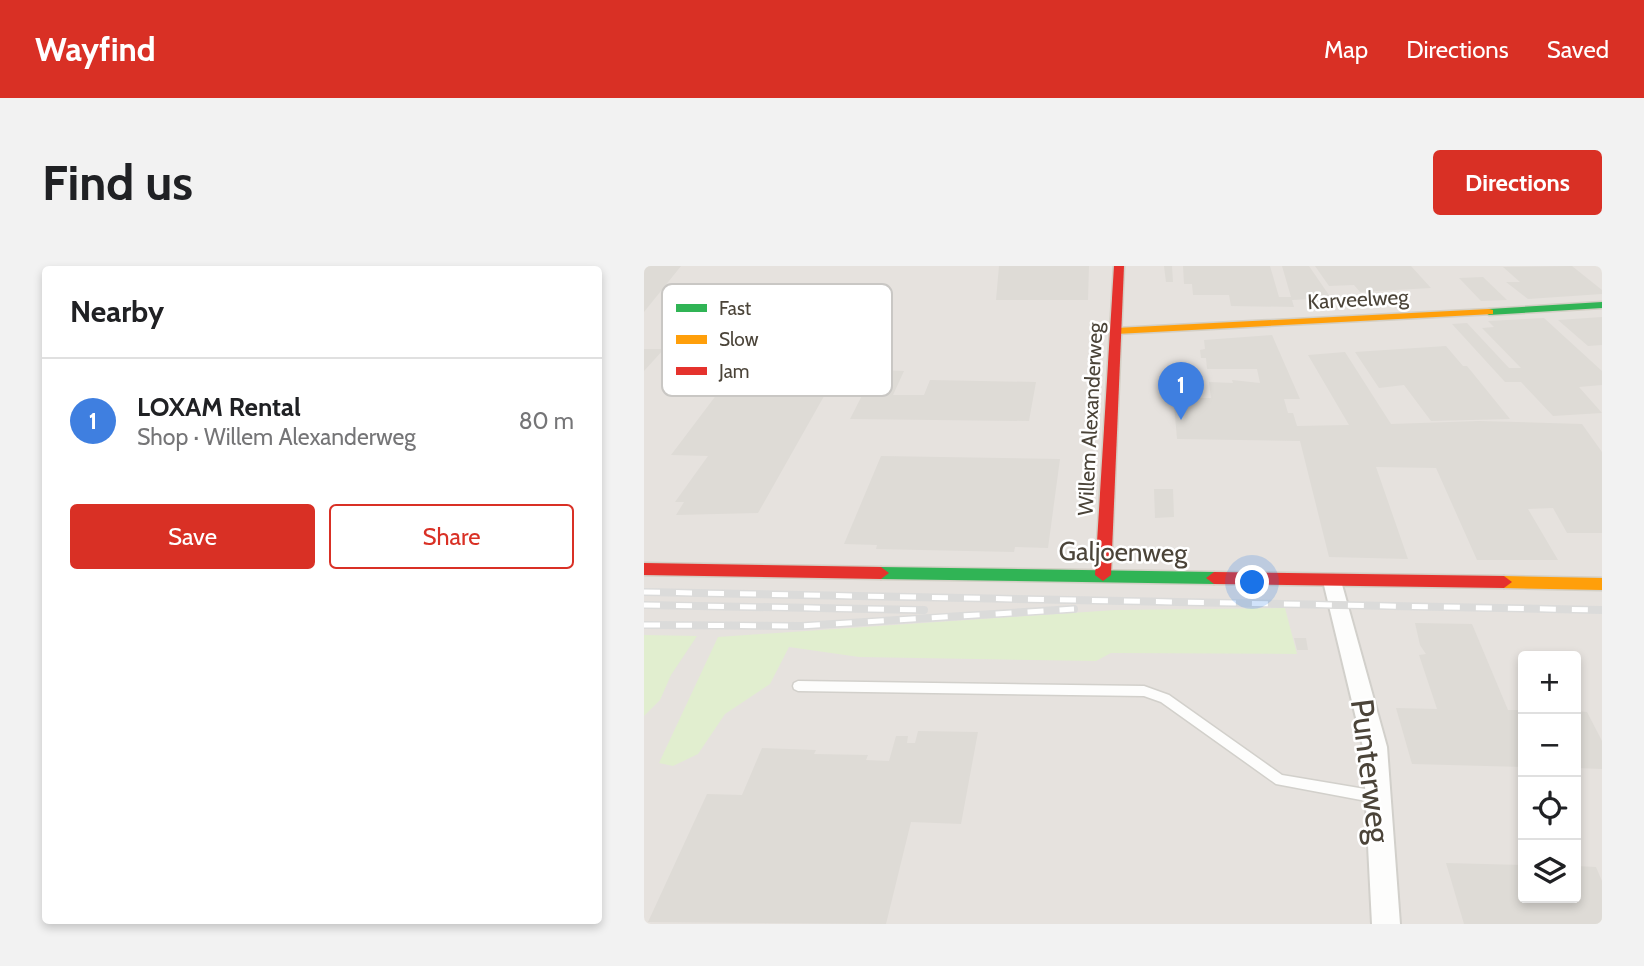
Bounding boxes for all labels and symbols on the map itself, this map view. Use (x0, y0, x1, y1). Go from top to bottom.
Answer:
legend (662, 284, 892, 396)
street label: Karveelweg (1307, 284, 1410, 314)
text: Fast (719, 297, 752, 320)
street label: Willem Alexanderweg (1072, 321, 1108, 516)
text: Slow (719, 328, 759, 351)
text: Jam (718, 360, 749, 383)
pin: 1 (1158, 362, 1204, 420)
street label: Galjoenweg (1058, 535, 1189, 569)
your location (1235, 565, 1269, 599)
street label: Punterweg (1343, 697, 1399, 846)

